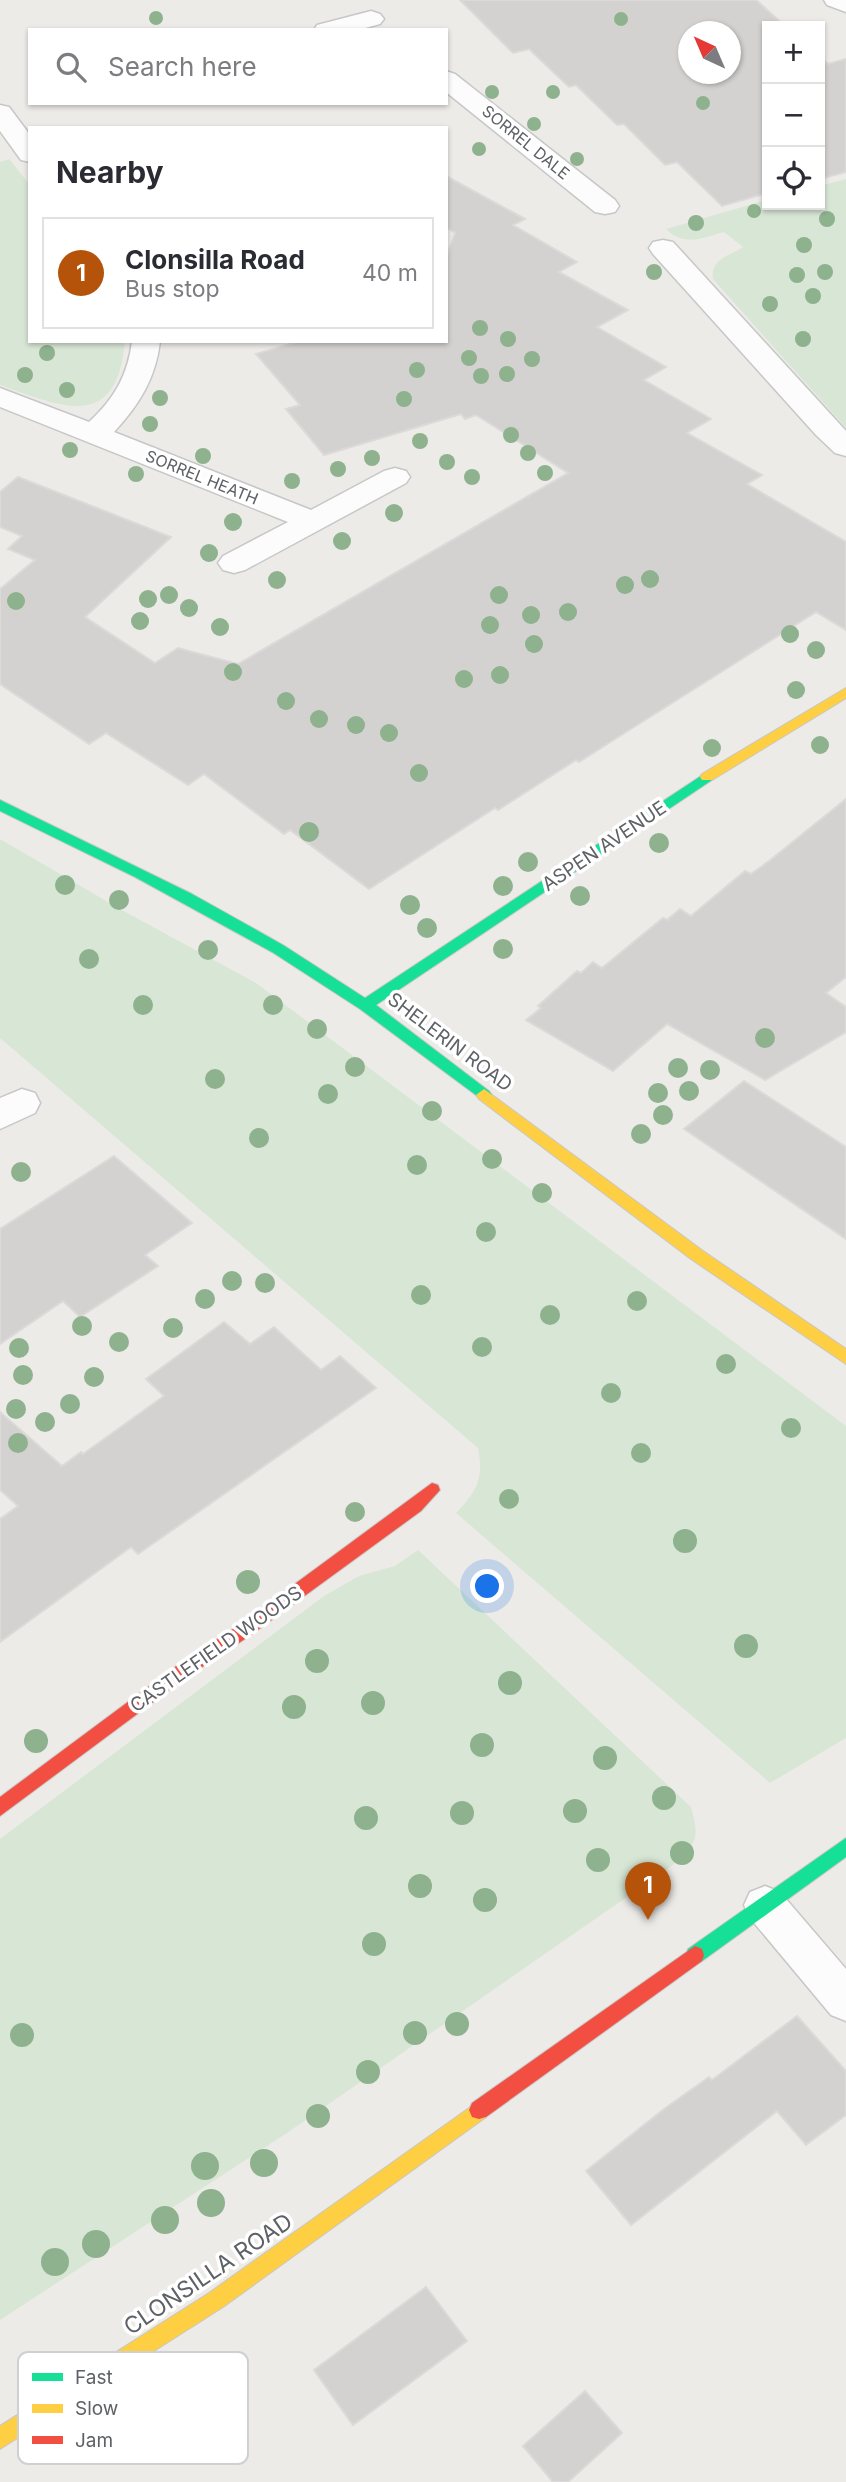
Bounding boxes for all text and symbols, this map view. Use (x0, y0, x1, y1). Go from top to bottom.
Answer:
north arrow (678, 21, 741, 84)
map controls (762, 21, 825, 210)
button: + (762, 21, 825, 84)
search box (28, 28, 448, 105)
icon: search (52, 48, 90, 86)
text: Search here (108, 51, 257, 82)
button: − (762, 84, 825, 147)
street label: SORREL DALE (478, 101, 574, 183)
button: locate (762, 147, 825, 210)
text: Nearby (56, 154, 164, 190)
text: Clonsilla Road (125, 244, 305, 275)
text: 1 (76, 259, 86, 287)
text: 40 m (362, 259, 418, 287)
text: Bus stop (125, 275, 220, 303)
street label: SORREL HEATH (143, 445, 261, 509)
street label: ASPEN AVENUE (538, 796, 670, 896)
street label: SHELERIN ROAD (383, 988, 517, 1096)
your location (470, 1569, 504, 1603)
street label: CASTLEFIELD WOODS (126, 1581, 306, 1717)
pin: 1 (625, 1862, 671, 1920)
street label: CLONSILLA ROAD (118, 2207, 298, 2341)
legend (18, 2352, 248, 2464)
text: Fast (75, 2366, 113, 2389)
text: Slow (75, 2397, 118, 2420)
text: Jam (75, 2429, 113, 2452)

